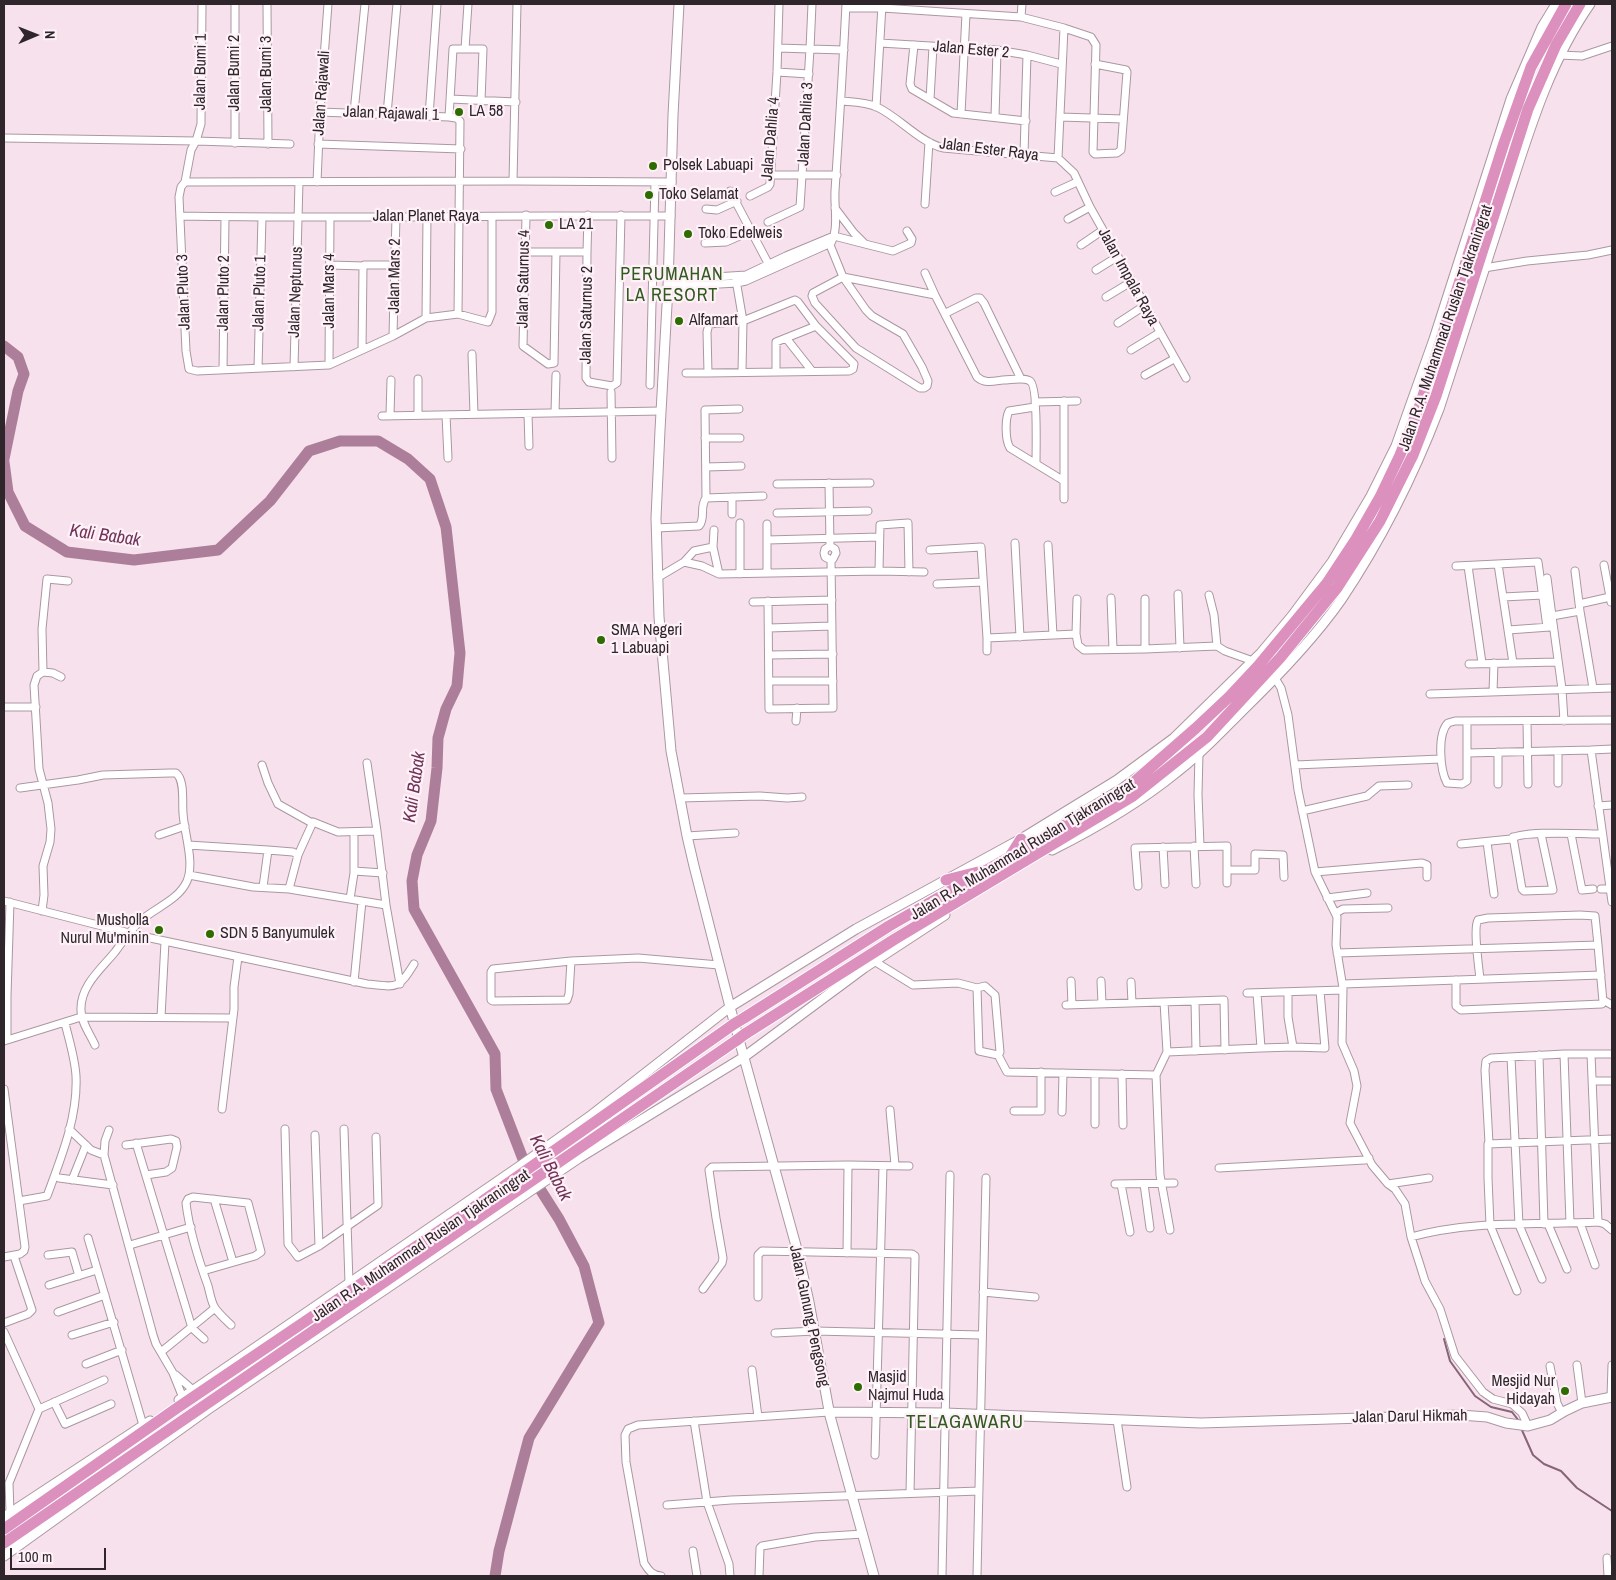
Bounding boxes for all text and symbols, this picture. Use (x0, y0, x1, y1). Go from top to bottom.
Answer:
north arrow (10, 10, 60, 60)
text: N (41, 30, 59, 39)
street label: Jalan Bumi 1 (191, 34, 211, 110)
street label: Jalan Bumi 2 (225, 35, 245, 111)
street label: Jalan Bumi 3 (257, 36, 277, 112)
street label: Jalan Ester 2 (932, 37, 1010, 63)
street label: Jalan Rajawali (309, 50, 335, 136)
street label: Jalan Dahlia 3 (794, 82, 818, 166)
street label: Jalan Dahlia 4 (758, 96, 784, 182)
place label: LA 58 (469, 102, 503, 122)
street label: Jalan Rajawali 1 (343, 103, 439, 125)
marker: LA 58 (453, 106, 465, 118)
street label: Jalan Ester Raya (938, 134, 1040, 166)
place label: Polsek Labuapi (663, 156, 753, 176)
marker: Polsek Labuapi (647, 160, 659, 172)
place label: Toko Selamat (659, 185, 738, 205)
marker: Toko Selamat (643, 189, 655, 201)
street label: Jalan R.A. Muhammad Ruslan Tjakraningrat (1395, 202, 1497, 454)
street label: Jalan Planet Raya (373, 207, 479, 227)
place label: LA 21 (559, 215, 593, 235)
marker: LA 21 (543, 219, 555, 231)
place label: Toko Edelweis (698, 224, 783, 244)
street label: Jalan Impala Raya (1093, 225, 1163, 329)
marker: Toko Edelweis (682, 228, 694, 240)
street label: Jalan Saturnus 4 (514, 230, 534, 328)
street label: Jalan Mars 2 (385, 238, 405, 314)
street label: Jalan Neptunus (285, 246, 307, 338)
street label: Jalan Mars 4 (320, 253, 340, 329)
street label: Jalan Pluto 3 (173, 254, 195, 330)
street label: Jalan Pluto 2 (214, 255, 234, 331)
street label: Jalan Pluto 1 (249, 255, 271, 331)
district label: PERUMAHAN LA RESORT (619, 264, 725, 306)
street label: Jalan Saturnus 2 (577, 266, 597, 364)
place label: Alfamart (689, 311, 738, 331)
marker: Alfamart (673, 315, 685, 327)
water label: Kali Babak (68, 520, 142, 552)
place label: SMA Negeri 1 Labuapi (611, 621, 682, 659)
marker: SMA Negeri 1 Labuapi (595, 634, 607, 646)
water label: Kali Babak (399, 750, 431, 824)
street label: Jalan R.A. Muhammad Ruslan Tjakraningrat (907, 775, 1139, 925)
place label: Musholla Nurul Mu'minin (60, 911, 149, 949)
marker: Musholla Nurul Mu'minin (153, 924, 165, 936)
place label: SDN 5 Banyumulek (220, 924, 334, 944)
marker: SDN 5 Banyumulek (204, 928, 216, 940)
water label: Kali Babak (524, 1131, 576, 1205)
street label: Jalan R.A. Muhammad Ruslan Tjakraningrat (308, 1166, 534, 1326)
street label: Jalan Gunung Pengsong (785, 1243, 833, 1389)
place label: Masjid Najmul Huda (868, 1368, 944, 1406)
place label: Mesjid Nur Hidayah (1492, 1372, 1555, 1410)
marker: Masjid Najmul Huda (852, 1381, 864, 1393)
marker: Mesjid Nur Hidayah (1559, 1385, 1571, 1397)
street label: Jalan Darul Hikmah (1352, 1406, 1468, 1428)
district label: TELAGAWARU (905, 1412, 1025, 1434)
scale bar (12, 1538, 109, 1570)
text: 100 m (18, 1546, 52, 1567)

